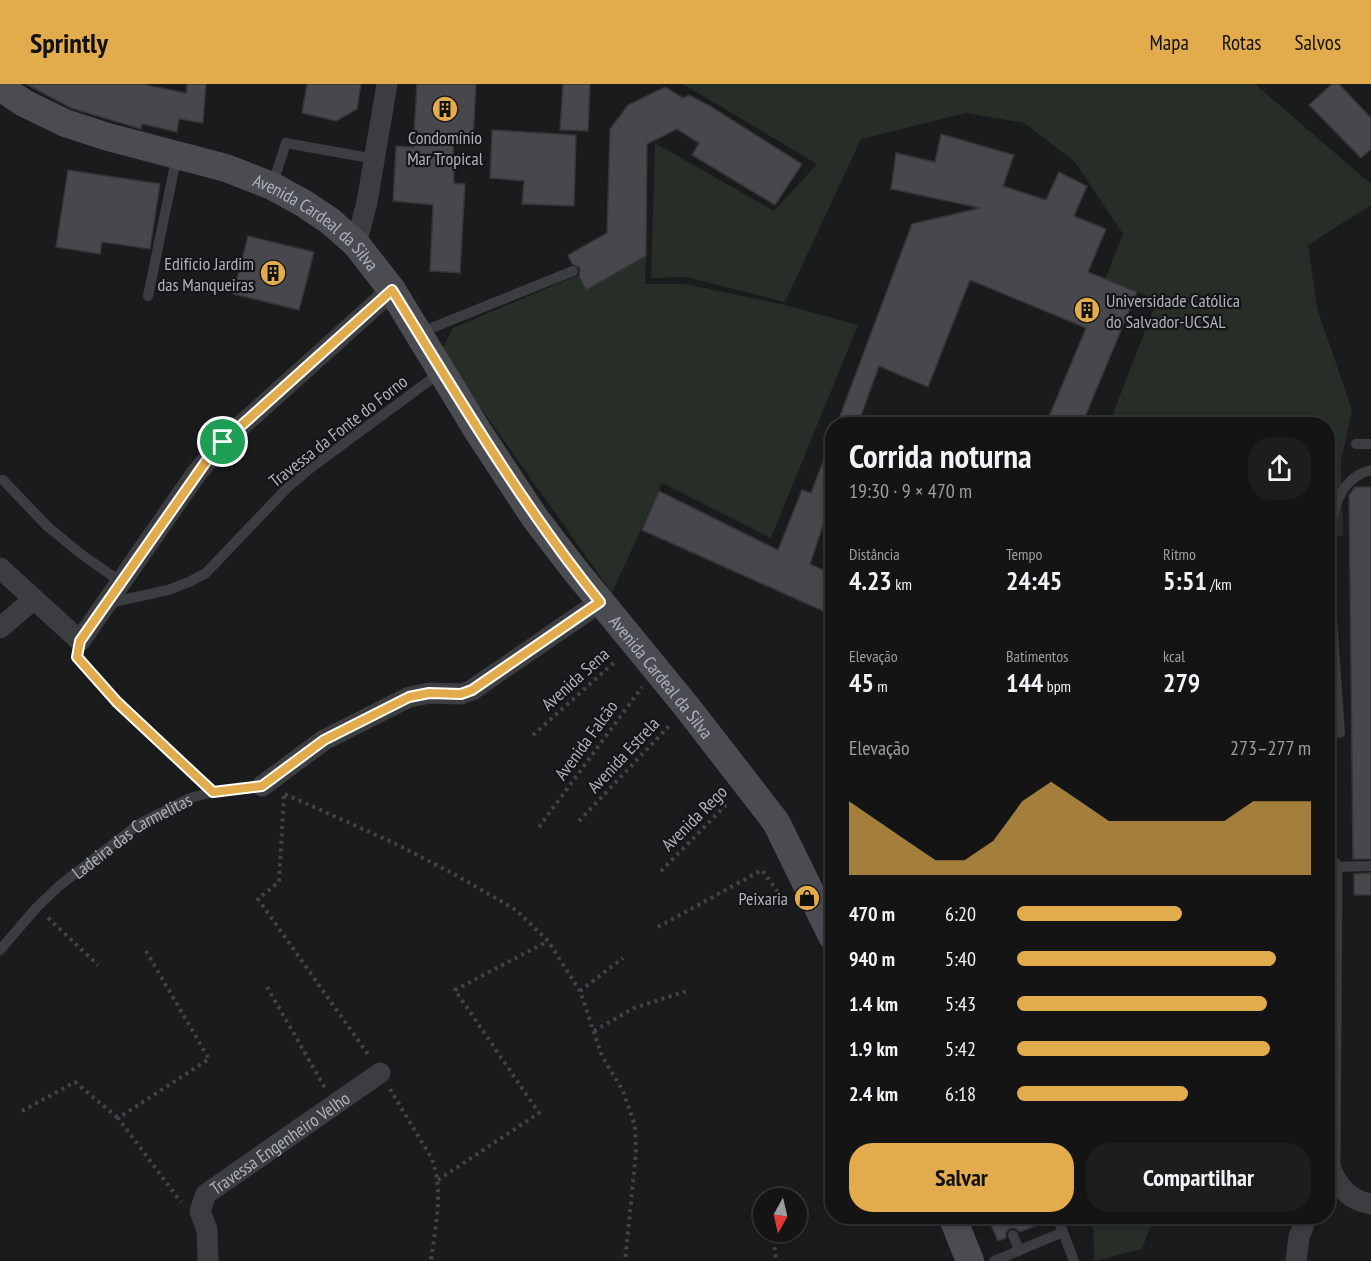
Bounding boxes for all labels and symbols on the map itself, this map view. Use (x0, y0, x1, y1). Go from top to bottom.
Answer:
building icon: Condomínio Mar Tropical (430, 94, 460, 124)
place label: Condomínio Mar Tropical (407, 126, 484, 170)
street label: Avenida Cardeal da Silva (250, 168, 384, 275)
place label: Edifício Jardim das Manqueiras (157, 252, 254, 296)
building icon: Edifício Jardim das Manqueiras (258, 258, 288, 288)
place label: Universidade Católica do Salvador-UCSAL (1106, 289, 1240, 333)
building icon: Universidade Católica do Salvador-UCSAL (1072, 295, 1102, 325)
street label: Travessa da Fonte do Forno (264, 370, 412, 492)
pin (197, 416, 248, 467)
street label: Avenida Cardeal da Silva (605, 610, 718, 743)
street label: Avenida Sena (536, 643, 614, 715)
street label: Avenida Falcão (549, 695, 623, 784)
street label: Avenida Estrela (582, 712, 664, 798)
street label: Avenida Rego (656, 780, 732, 856)
street label: Ladeira das Carmelitas (67, 788, 196, 884)
shop icon: Peixaria (792, 883, 822, 913)
place label: Peixaria (738, 887, 788, 910)
street label: Travessa Engenheiro Velho (205, 1086, 354, 1199)
north arrow (753, 1188, 807, 1242)

